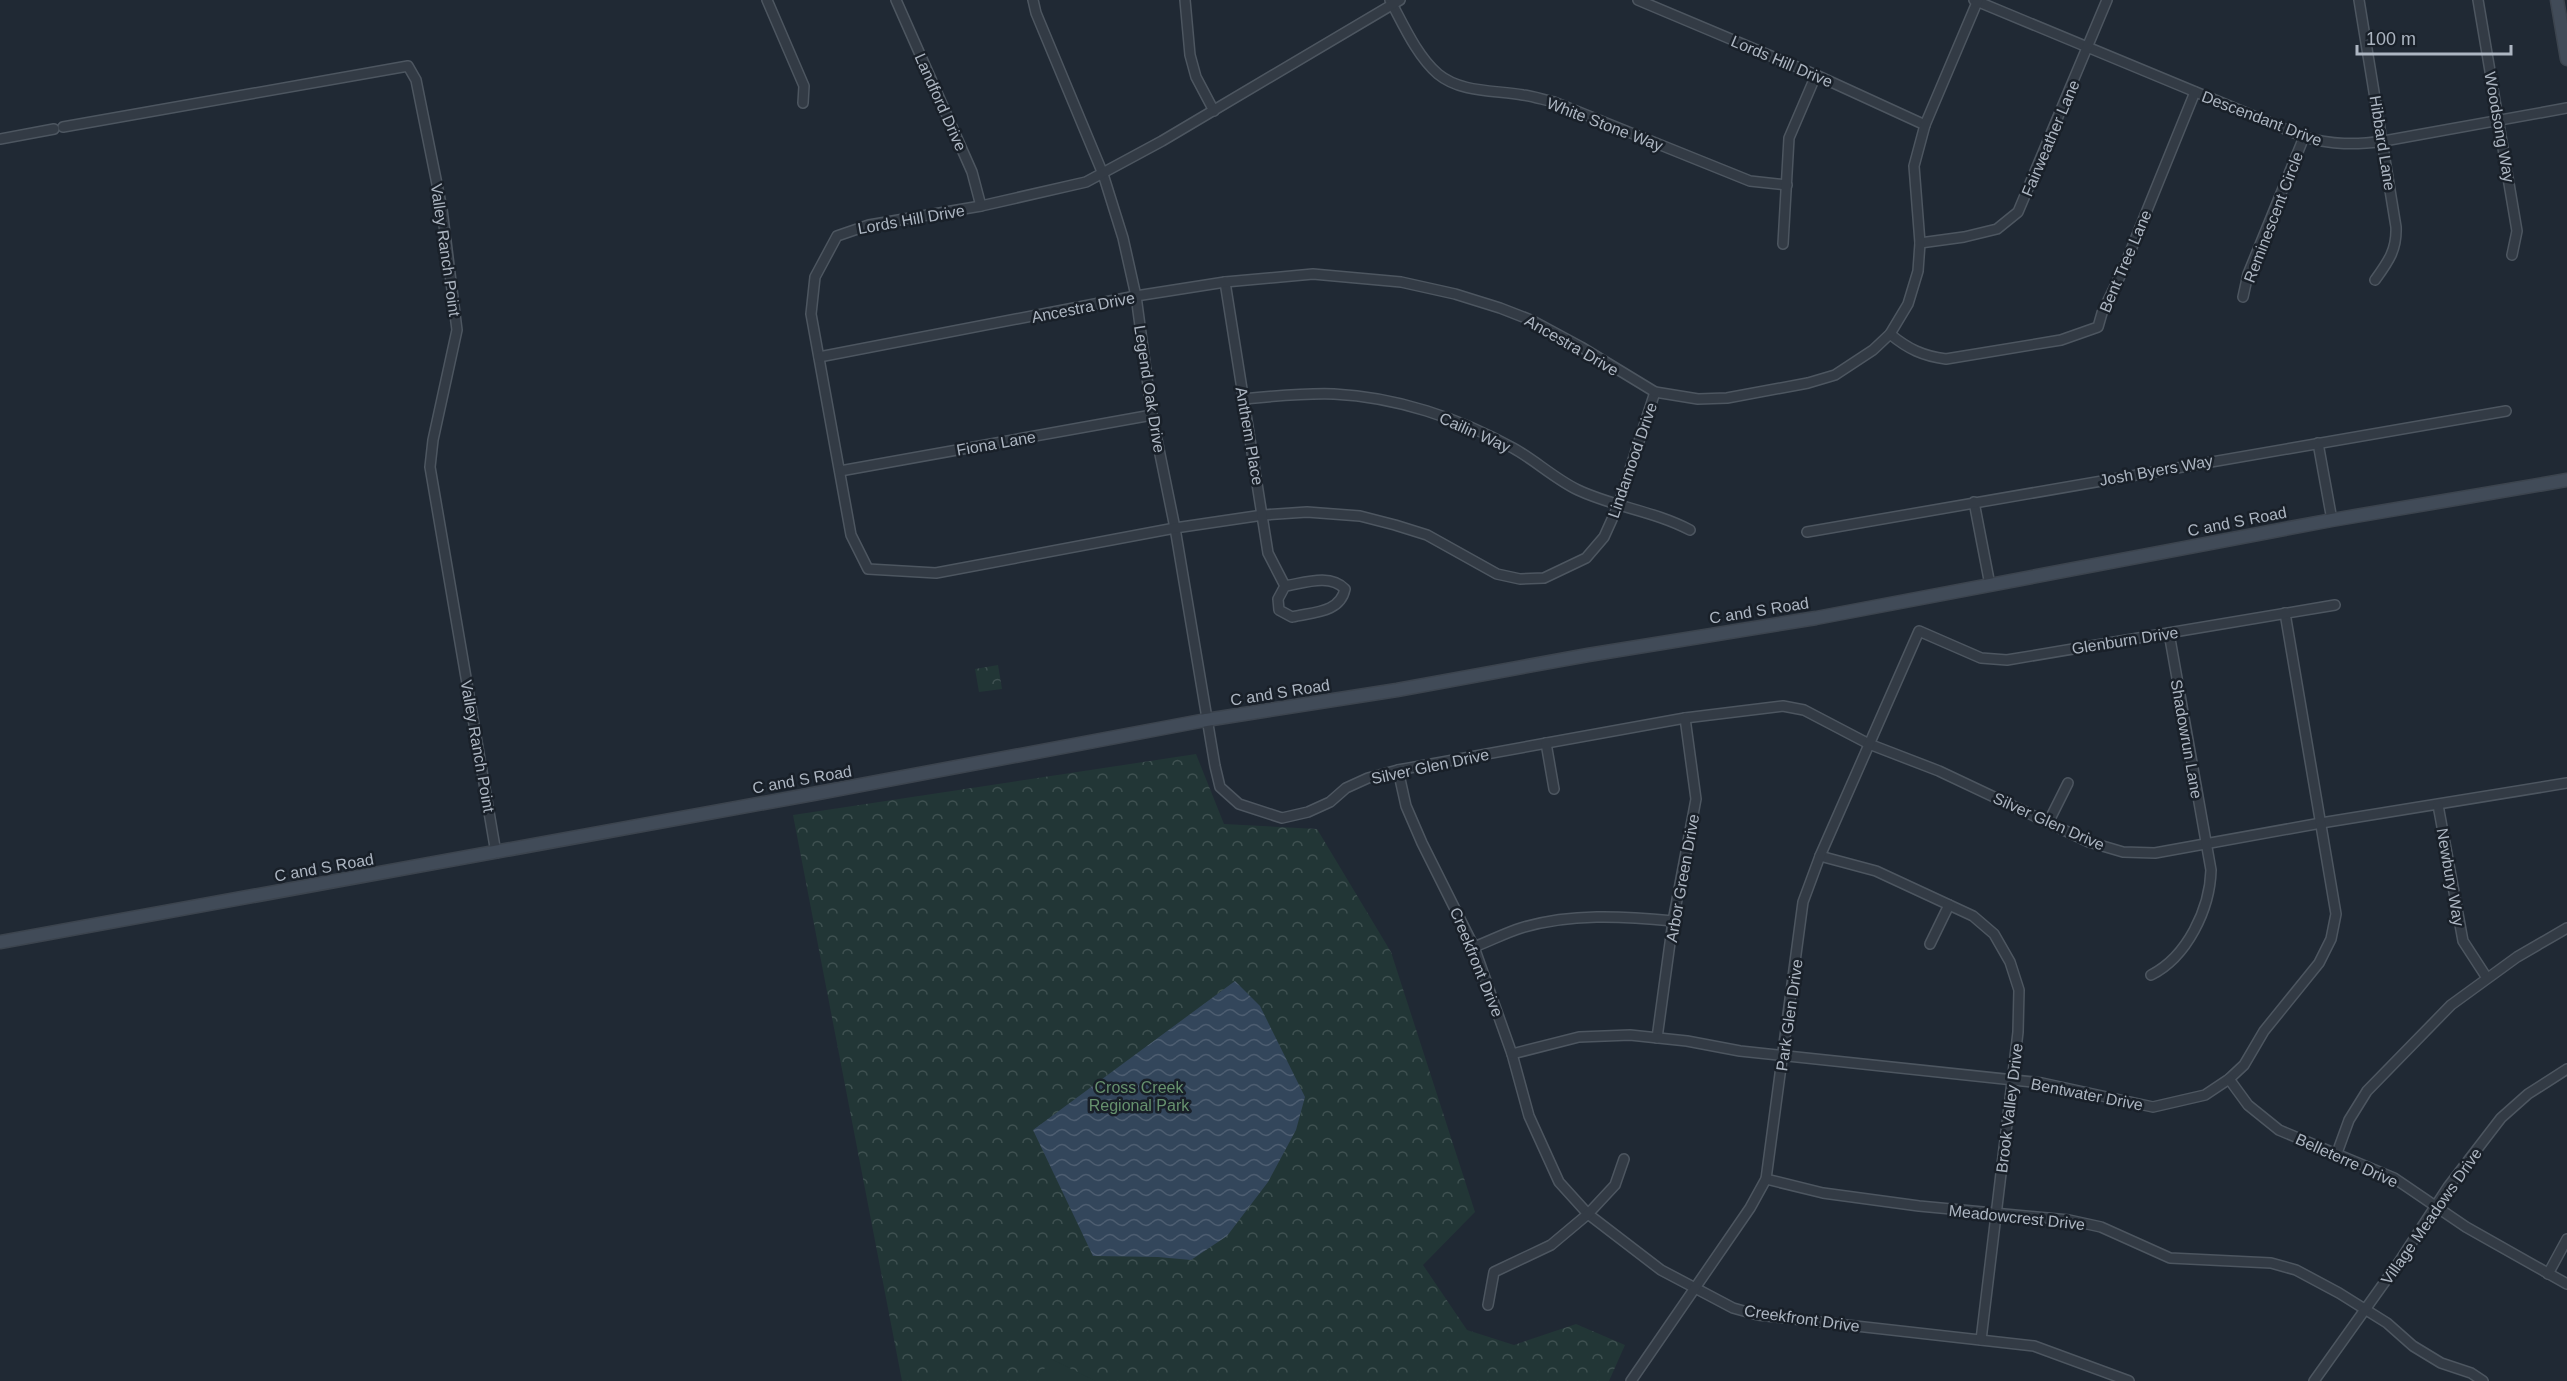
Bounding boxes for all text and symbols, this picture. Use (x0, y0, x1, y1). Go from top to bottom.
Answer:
scale bar (2357, 18, 2512, 56)
text: 100 m (2366, 29, 2416, 49)
street label: Lords Hill Drive (1729, 32, 1835, 91)
street label: Landford Drive (911, 51, 970, 154)
street label: Woodsong Way (2481, 70, 2518, 184)
street label: Fairweather Lane (2018, 77, 2083, 199)
street label: Descendant Drive (2199, 88, 2324, 149)
street label: White Stone Way (1544, 94, 1665, 154)
street label: Hibbard Lane (2367, 94, 2398, 192)
street label: Reminescent Circle (2241, 149, 2306, 285)
street label: Valley Ranch Point (428, 183, 463, 318)
street label: Lords Hill Drive (856, 202, 966, 237)
street label: Bent Tree Lane (2096, 207, 2155, 315)
street label: Ancestra Drive (1030, 289, 1136, 326)
street label: Ancestra Drive (1522, 312, 1622, 379)
street label: Legend Oak Drive (1131, 324, 1168, 454)
street label: Anthem Place (1232, 386, 1267, 487)
street label: Lindamood Drive (1605, 400, 1660, 520)
street label: Cailin Way (1437, 409, 1513, 456)
street label: Fiona Lane (955, 428, 1037, 459)
street label: Josh Byers Way (2098, 452, 2214, 489)
street label: C and S Road (2186, 504, 2288, 539)
street label: C and S Road (1708, 594, 1810, 627)
street label: Glenburn Drive (2071, 624, 2180, 657)
street label: C and S Road (1229, 676, 1331, 709)
street label: Shadowrun Lane (2168, 678, 2205, 800)
street label: Valley Ranch Point (458, 679, 498, 814)
street label: Silver Glen Drive (1370, 746, 1491, 787)
street label: C and S Road (751, 762, 853, 797)
street label: Silver Glen Drive (1991, 789, 2107, 854)
street label: Arbor Green Drive (1663, 813, 1702, 943)
street label: Newbury Way (2434, 827, 2467, 927)
street label: C and S Road (273, 850, 375, 885)
street label: Creekfront Drive (1447, 905, 1506, 1019)
street label: Park Glen Drive (1773, 958, 1806, 1072)
street label: Brook Valley Drive (1993, 1042, 2026, 1174)
street label: Bentwater Drive (2029, 1075, 2144, 1114)
park label: Cross Creek Regional Park (1089, 1079, 1190, 1114)
street label: Belleterre Drive (2293, 1130, 2401, 1191)
street label: Village Meadows Drive (2378, 1145, 2485, 1288)
street label: Meadowcrest Drive (1948, 1202, 2086, 1233)
street label: Creekfront Drive (1743, 1302, 1861, 1335)

